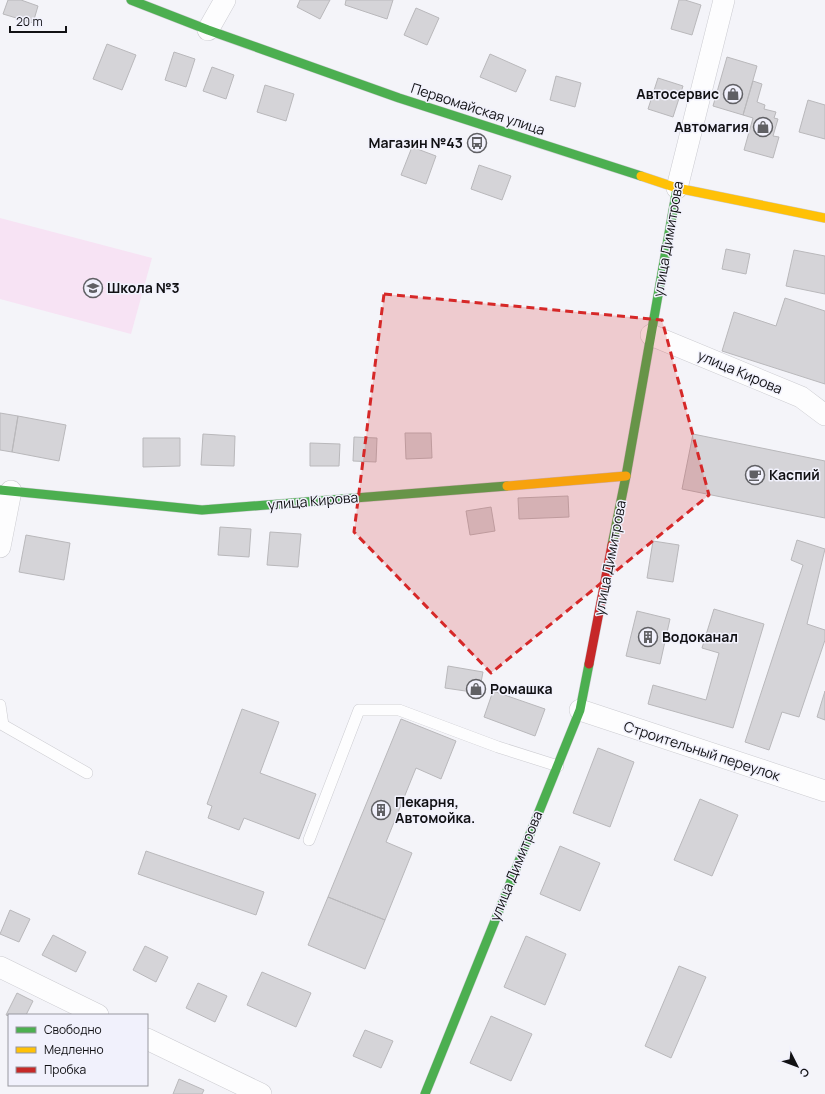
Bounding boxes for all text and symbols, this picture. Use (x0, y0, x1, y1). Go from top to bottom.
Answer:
scale bar (10, 8, 66, 34)
text: 20 m (16, 13, 43, 30)
street label: Первомайская улица (409, 78, 548, 139)
shop icon: Автосервис (722, 83, 744, 105)
place label: Автосервис (636, 84, 719, 103)
shop icon: Автомагия (752, 116, 774, 138)
place label: Автомагия (674, 117, 749, 136)
bus stop icon: Магазин №43 (466, 132, 488, 154)
place label: Магазин №43 (369, 133, 463, 152)
street label: улица Димитрова (648, 180, 687, 298)
school or university icon: Школа №3 (82, 277, 104, 299)
place label: Школа №3 (107, 278, 180, 297)
street label: улица Кирова (695, 345, 786, 398)
cafe icon: Каспий (744, 464, 766, 486)
place label: Каспий (769, 465, 820, 484)
street label: улица Кирова (267, 487, 359, 514)
street label: улица Димитрова (589, 499, 630, 617)
building icon: Водоканал (637, 626, 659, 648)
place label: Водоканал (662, 627, 738, 646)
shop icon: Ромашка (465, 678, 487, 700)
place label: Ромашка (490, 679, 552, 698)
street label: Строительный переулок (621, 716, 784, 785)
place label: Пекарня, Автомойка. (395, 792, 475, 827)
building icon: Пекарня, Автомойка. (370, 799, 392, 821)
street label: улица Димитрова (485, 808, 546, 924)
legend (8, 1014, 148, 1086)
text: Свободно (44, 1021, 102, 1038)
text: Медленно (44, 1041, 104, 1058)
north arrow (777, 1046, 817, 1086)
text: Пробка (44, 1061, 86, 1078)
text: С (797, 1065, 813, 1081)

